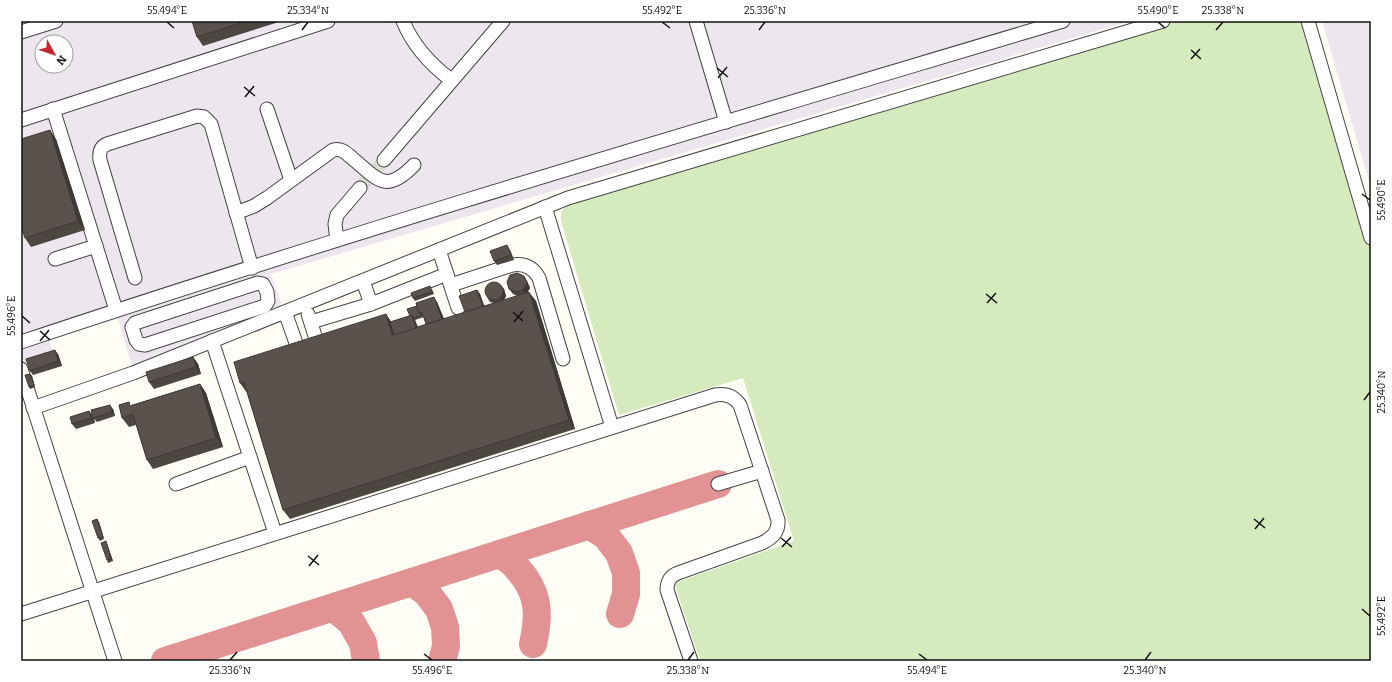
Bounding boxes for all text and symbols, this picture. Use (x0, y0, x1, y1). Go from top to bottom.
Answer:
text: 55.494°E (147, 5, 187, 17)
text: 25.334°N (287, 5, 329, 17)
text: 55.492°E (642, 5, 682, 17)
text: 25.336°N (744, 5, 786, 17)
text: 55.490°E (1138, 5, 1178, 17)
text: 25.338°N (1202, 5, 1244, 17)
north arrow (34, 34, 74, 74)
text: N (53, 53, 69, 68)
text: 55.490°E (1376, 180, 1388, 220)
text: 55.496°E (6, 296, 18, 336)
text: 25.340°N (1376, 371, 1388, 413)
text: 55.492°E (1376, 596, 1388, 636)
text: 25.336°N (209, 665, 251, 677)
text: 55.496°E (412, 665, 452, 677)
text: 25.338°N (667, 665, 709, 677)
text: 55.494°E (907, 665, 947, 677)
text: 25.340°N (1124, 665, 1166, 677)

